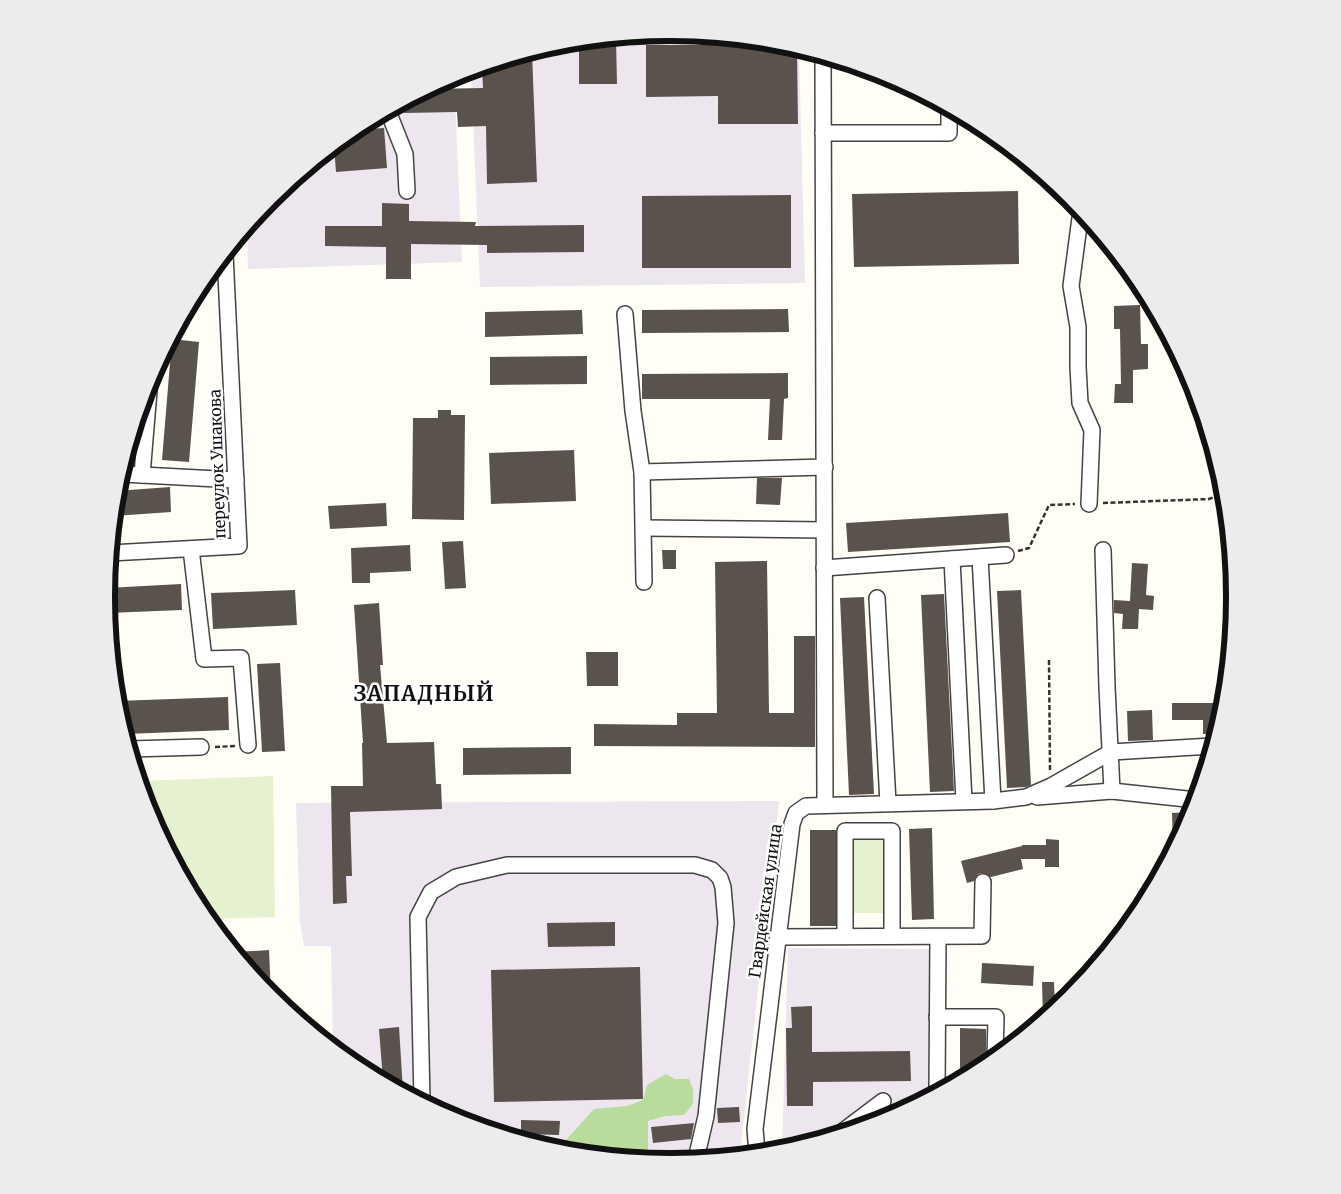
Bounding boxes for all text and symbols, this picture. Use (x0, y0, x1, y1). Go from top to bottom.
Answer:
street label: переулок Ушакова (204, 388, 230, 539)
district label: ЗАПАДНЫЙ (353, 680, 495, 707)
street label: Гвардейская улица (744, 822, 786, 979)

